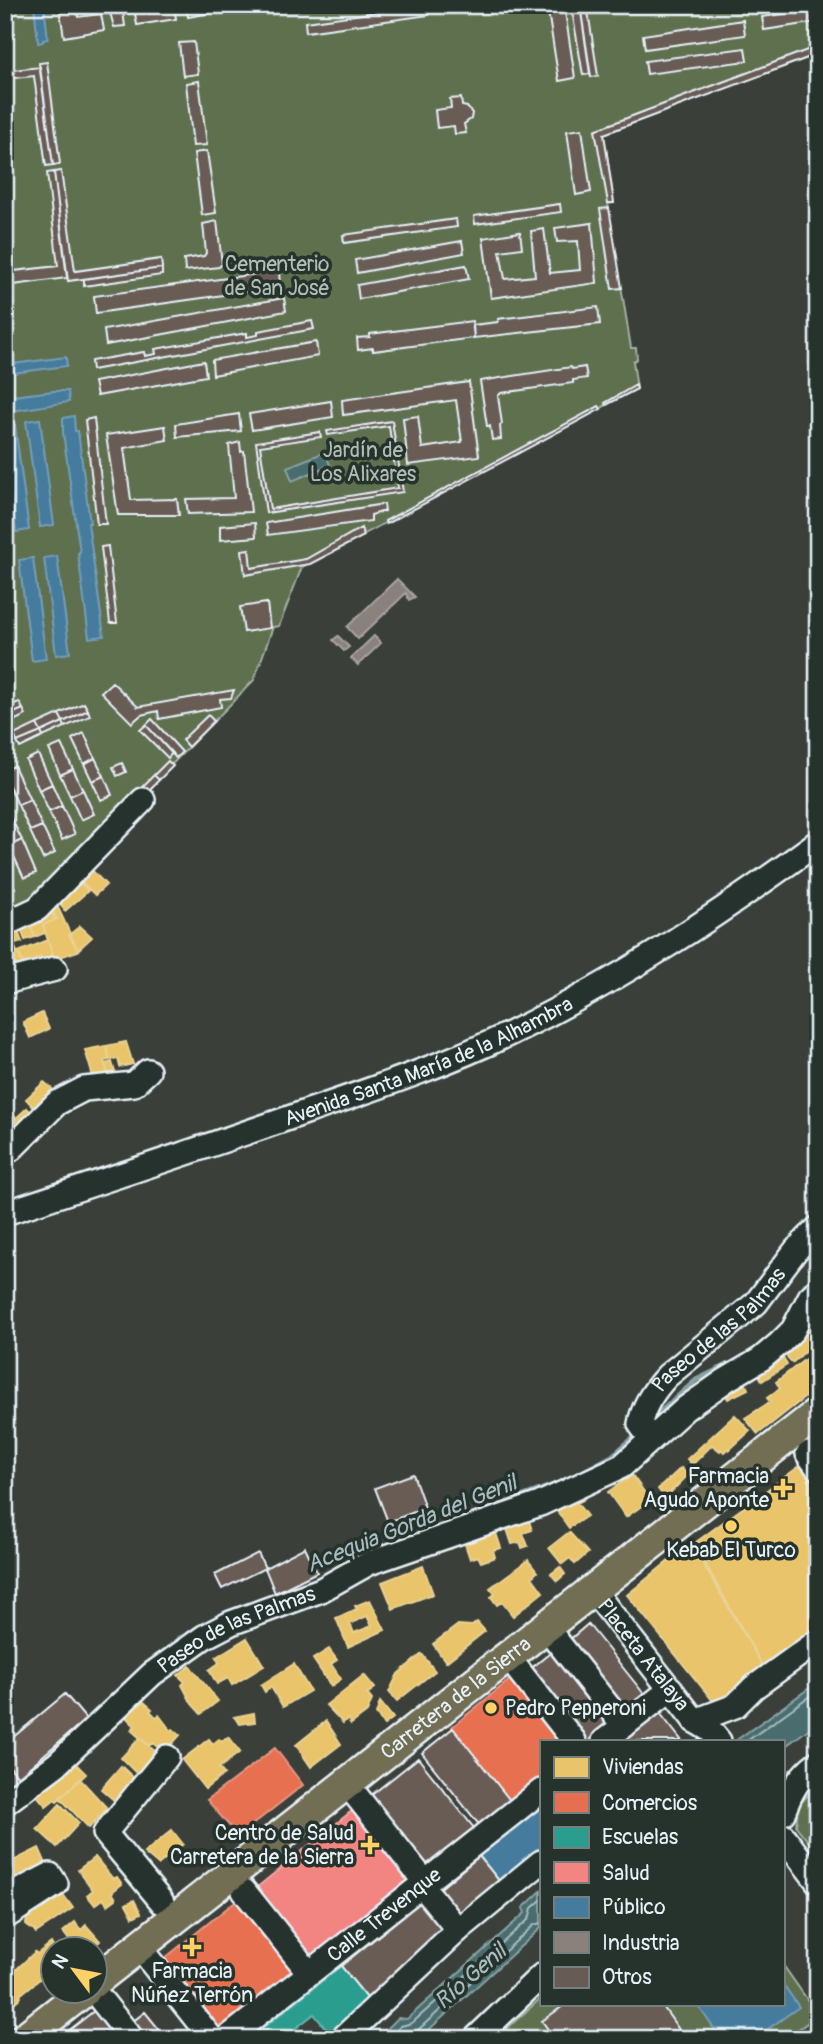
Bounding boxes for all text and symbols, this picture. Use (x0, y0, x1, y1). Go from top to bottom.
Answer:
park label: Cementerio de San José (224, 251, 330, 302)
park label: Jardín de Los Alixares (310, 437, 417, 488)
street label: Avenida Santa María de la Alhambra (281, 991, 578, 1133)
street label: Paseo de las Palmas (646, 1262, 792, 1398)
place label: Farmacia Agudo Aponte (643, 1463, 770, 1514)
water label: Acequia Gorda del Genil (302, 1467, 523, 1579)
marker: Farmacia Agudo Aponte (775, 1480, 791, 1496)
marker: Kebab El Turco (723, 1518, 739, 1534)
place label: Kebab El Turco (666, 1537, 796, 1564)
street label: Paseo de las Palmas (152, 1580, 320, 1680)
street label: Placeta Atalaya (591, 1593, 695, 1717)
street label: Carretera de la Sierra (375, 1631, 537, 1766)
place label: Pedro Pepperoni (505, 1695, 646, 1722)
marker: Pedro Pepperoni (483, 1700, 499, 1716)
legend (540, 1740, 784, 2006)
text: Viviendas (602, 1754, 684, 1781)
text: Comercios (602, 1790, 698, 1817)
place label: Centro de Salud Carretera de la Sierra (170, 1820, 354, 1871)
text: Escuelas (602, 1824, 679, 1851)
marker: Centro de Salud Carretera de la Sierra (360, 1835, 380, 1855)
text: Salud (602, 1860, 650, 1887)
street label: Calle Trevenque (322, 1861, 447, 1968)
text: Público (602, 1894, 665, 1921)
text: Industria (602, 1930, 680, 1957)
north arrow (38, 1936, 108, 2006)
water label: Río Genil (428, 1936, 514, 2015)
marker: Farmacia Núñez Terrón (184, 1939, 200, 1955)
text: N (47, 1950, 74, 1973)
place label: Farmacia Núñez Terrón (131, 1958, 253, 2009)
text: Otros (602, 1964, 652, 1991)

